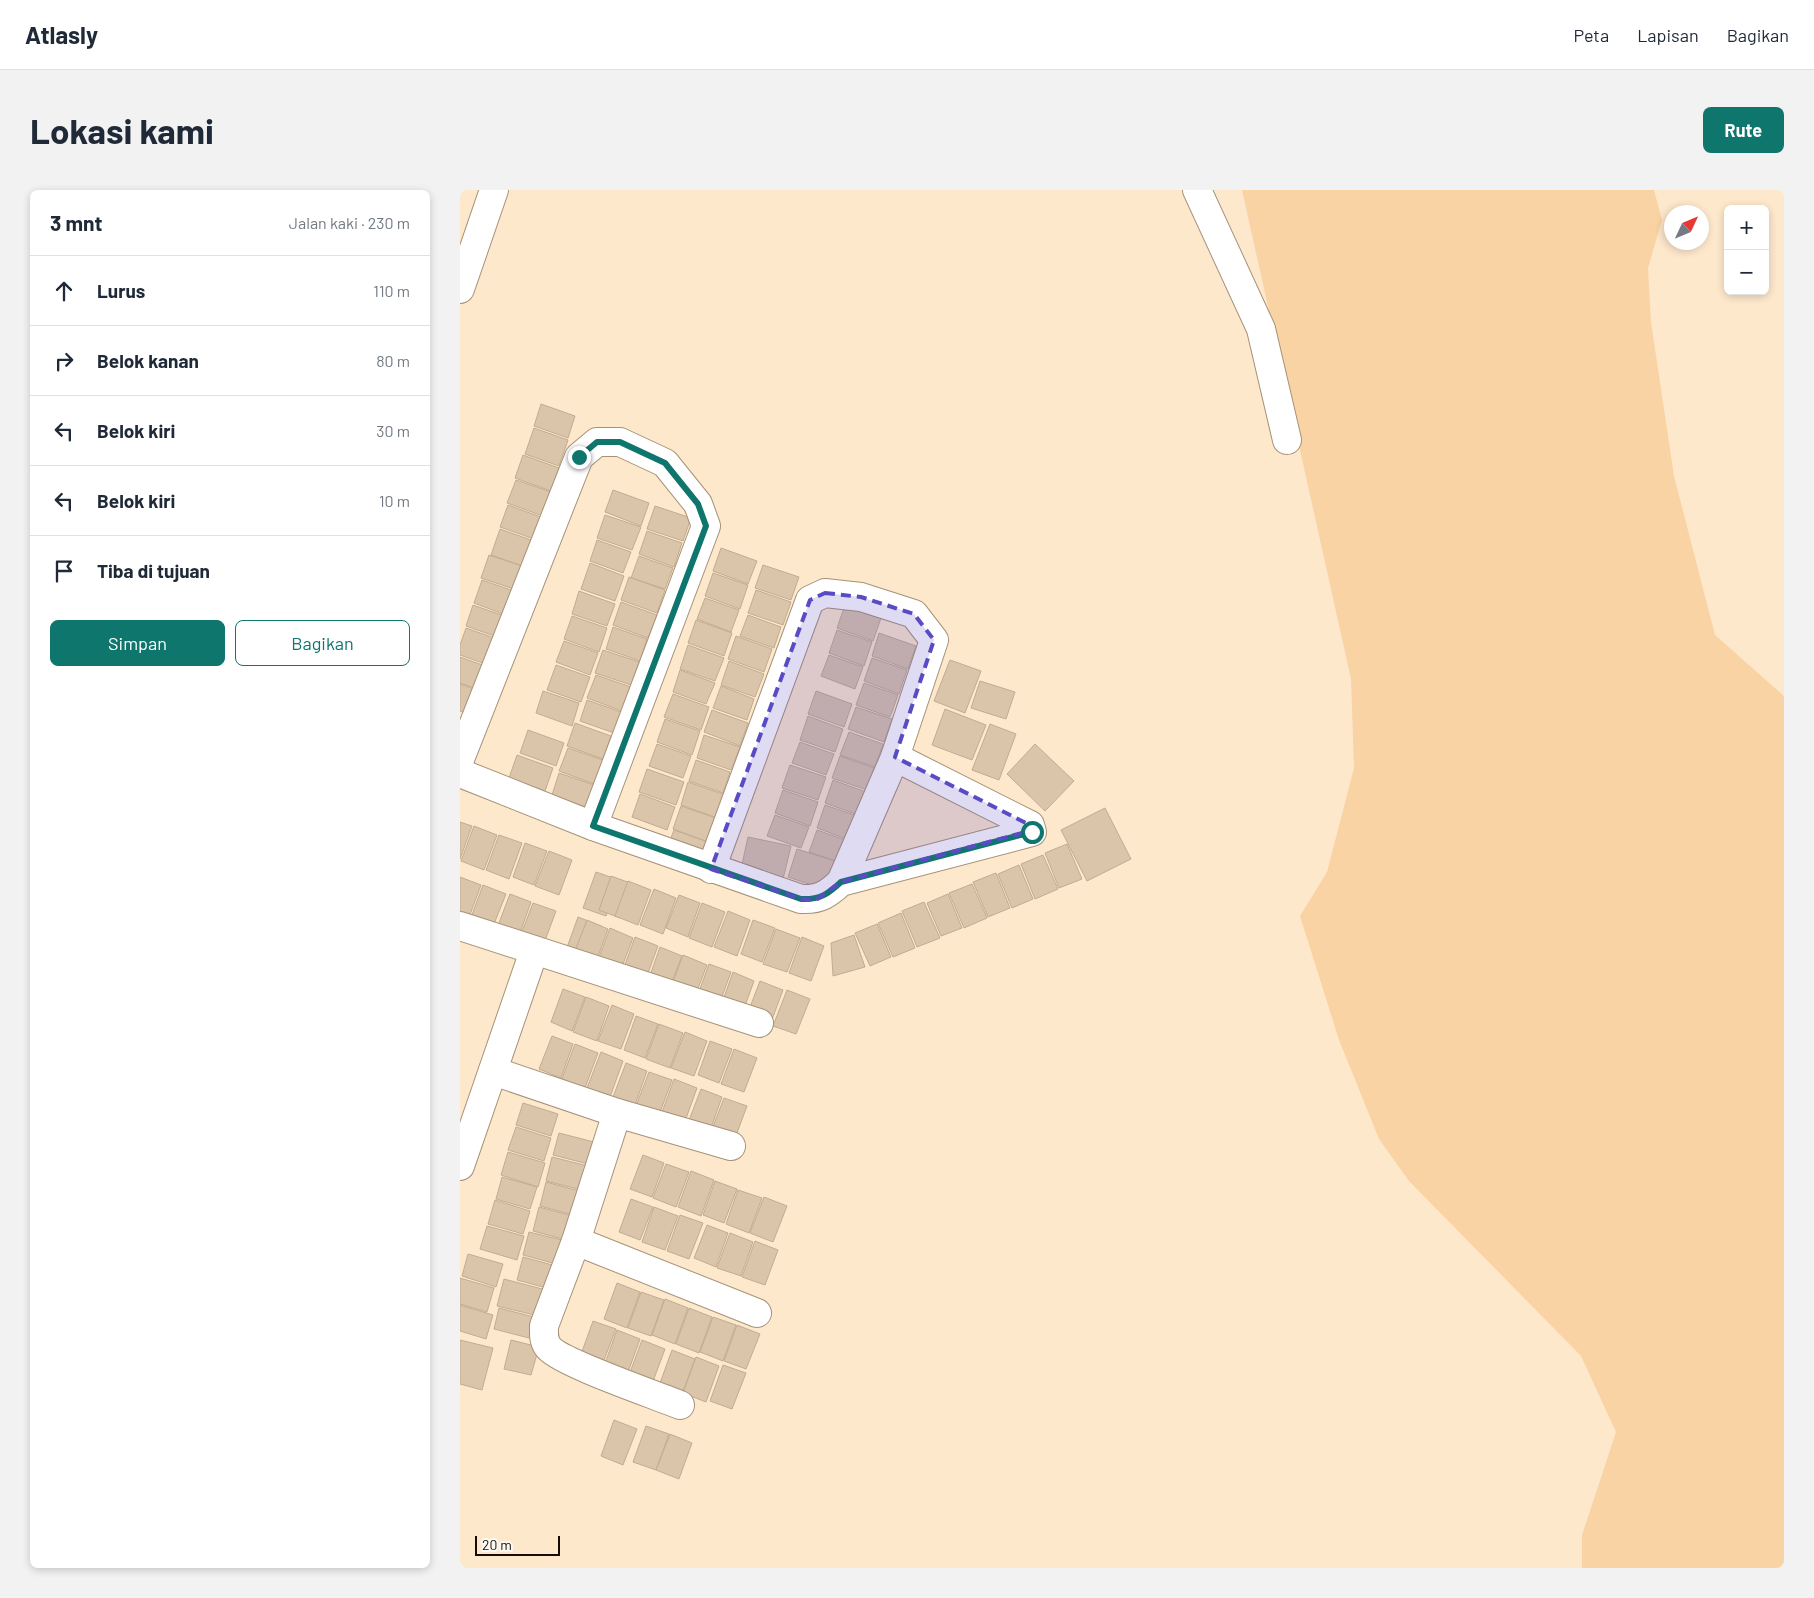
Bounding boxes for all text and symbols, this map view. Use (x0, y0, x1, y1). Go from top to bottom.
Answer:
text: Atlasly (25, 20, 98, 49)
text: Peta (1574, 24, 1609, 46)
text: Lapisan (1637, 24, 1699, 46)
text: Bagikan (1727, 24, 1789, 46)
button: Rute (1703, 107, 1784, 153)
text: Lokasi kami (30, 109, 214, 151)
north arrow (1664, 205, 1709, 250)
map controls (1724, 205, 1769, 295)
button: + (1724, 205, 1769, 250)
text: 3 mnt (50, 210, 103, 235)
text: Jalan kaki · 230 m (289, 213, 410, 232)
button: − (1724, 250, 1769, 295)
icon: ahead (50, 277, 78, 305)
text: Lurus (97, 279, 145, 302)
text: 110 m (373, 281, 410, 300)
icon: right (50, 347, 78, 375)
text: Belok kanan (97, 349, 199, 372)
text: 80 m (376, 351, 410, 370)
icon: left (50, 417, 78, 445)
text: Belok kiri (97, 419, 175, 442)
text: 30 m (376, 421, 410, 440)
route end (568, 446, 591, 469)
icon: left (50, 487, 78, 515)
text: Belok kiri (97, 489, 175, 512)
text: 10 m (379, 491, 410, 510)
icon: arrive (50, 557, 78, 585)
text: Tiba di tujuan (97, 559, 210, 582)
button: Simpan (50, 620, 225, 666)
button: Bagikan (235, 620, 410, 666)
route start (1021, 821, 1044, 844)
scale bar (475, 1533, 560, 1556)
text: 20 m (482, 1536, 512, 1553)

